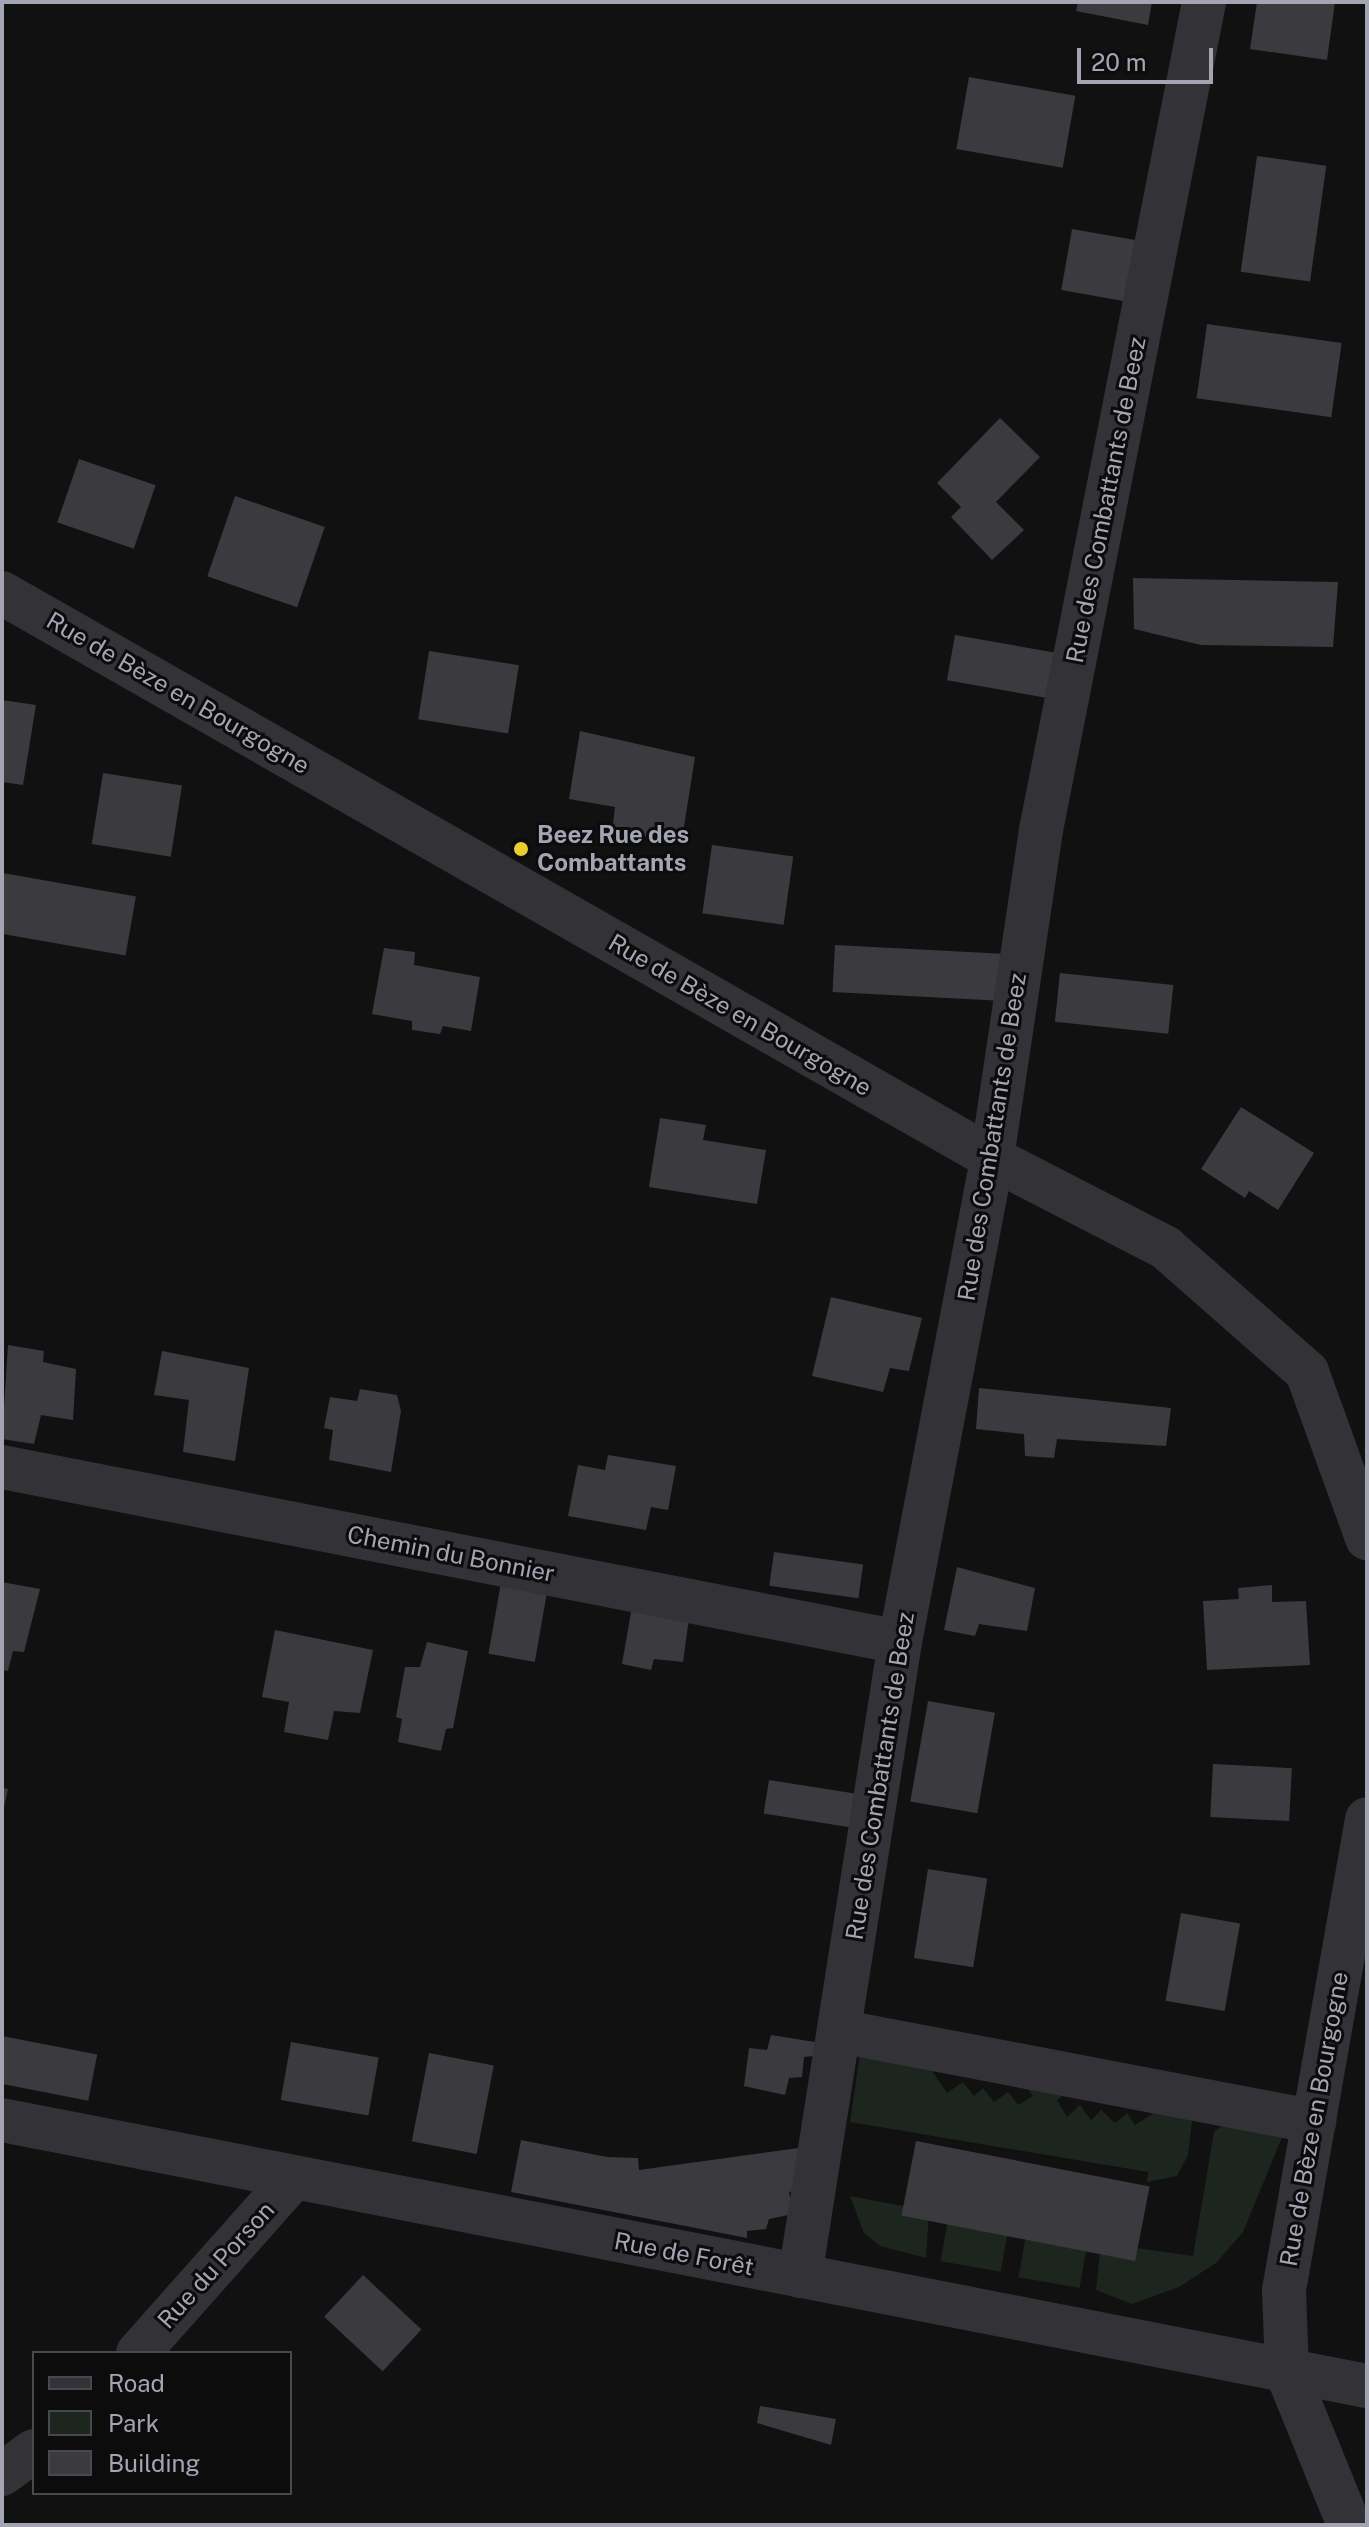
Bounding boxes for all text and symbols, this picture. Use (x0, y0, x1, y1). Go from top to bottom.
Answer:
scale bar (1081, 32, 1217, 82)
text: 20 m (1091, 48, 1147, 76)
street label: Rue des Combattants de Beez (1060, 334, 1152, 666)
street label: Rue de Bèze en Bourgogne (41, 606, 315, 780)
place label: Beez Rue des Combattants (537, 821, 689, 877)
marker: Beez Rue des Combattants (512, 840, 530, 858)
street label: Rue de Bèze en Bourgogne (603, 928, 877, 1102)
street label: Rue des Combattants de Beez (952, 971, 1032, 1303)
street label: Chemin du Bonnier (345, 1520, 557, 1588)
street label: Rue des Combattants de Beez (840, 1610, 920, 1942)
street label: Rue de Bèze en Bourgogne (1274, 1969, 1354, 2269)
street label: Rue du Porson (151, 2196, 281, 2334)
street label: Rue de Forêt (611, 2226, 757, 2282)
legend (32, 2351, 292, 2495)
text: Road (108, 2369, 165, 2397)
text: Park (108, 2409, 159, 2437)
text: Building (108, 2449, 200, 2477)

